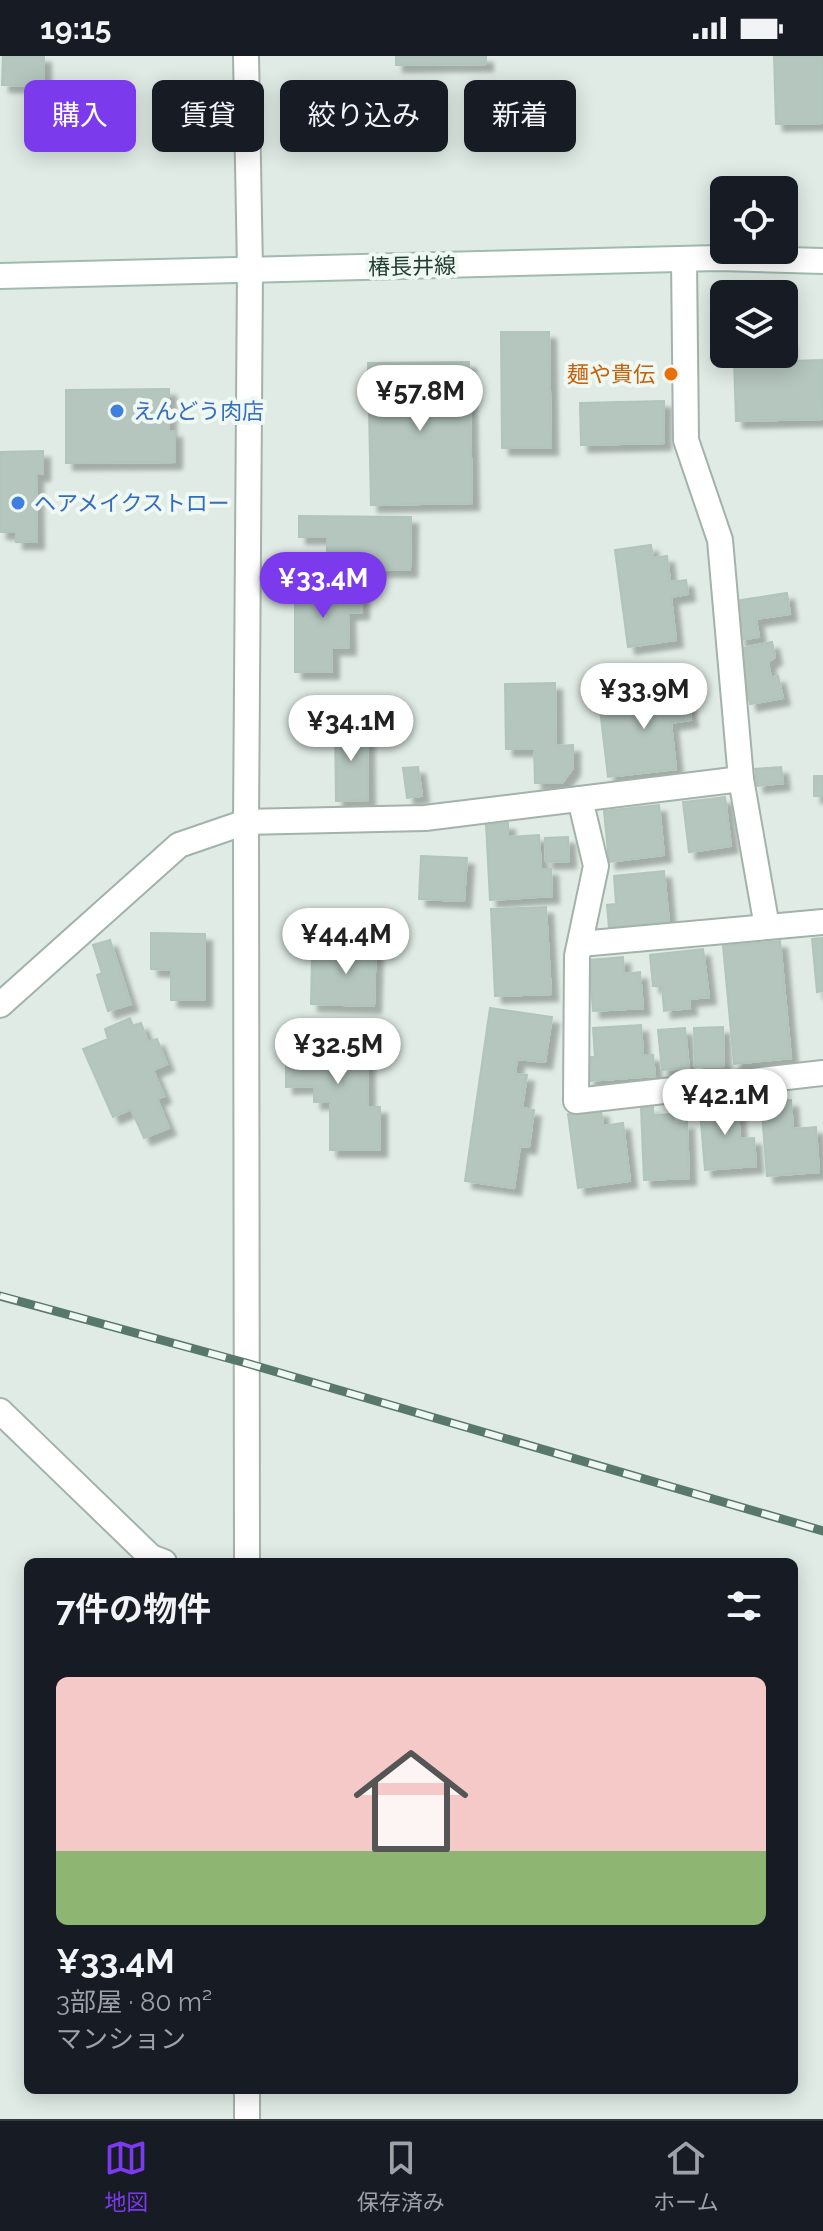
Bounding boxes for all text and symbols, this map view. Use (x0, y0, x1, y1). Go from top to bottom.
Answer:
text: 19:15 (40, 11, 111, 46)
chip: 購入 (24, 80, 136, 152)
chip: 賃貸 (152, 80, 264, 152)
chip: 絞り込み (280, 80, 448, 152)
chip: 新着 (464, 80, 576, 152)
map controls (710, 176, 798, 368)
button: locate (710, 176, 798, 264)
street label: 椿長井線 (368, 252, 456, 280)
button: layers (710, 280, 798, 368)
place label: 麺や貴伝 (567, 361, 655, 387)
pin: ¥57.8M (355, 365, 485, 433)
marker: 麺や貴伝 (662, 365, 680, 383)
text: ¥57.8M (375, 376, 465, 406)
place label: えんどう肉店 (133, 398, 264, 424)
marker: えんどう肉店 (108, 402, 126, 420)
place label: ヘアメイクストロー (34, 490, 230, 516)
marker: ヘアメイクストロー (9, 494, 27, 512)
pin: ¥33.4M (258, 552, 388, 620)
text: ¥33.4M (278, 563, 368, 593)
pin: ¥33.9M (579, 663, 709, 731)
text: ¥33.9M (598, 674, 690, 704)
pin: ¥34.1M (286, 695, 416, 763)
text: ¥34.1M (306, 706, 396, 736)
pin: ¥44.4M (281, 908, 411, 976)
text: ¥44.4M (300, 919, 392, 949)
pin: ¥32.5M (273, 1018, 403, 1086)
text: ¥32.5M (293, 1029, 383, 1059)
pin: ¥42.1M (660, 1069, 790, 1137)
text: ¥42.1M (680, 1080, 770, 1110)
icon: filters (722, 1584, 766, 1628)
text: 7件の物件 (56, 1589, 211, 1629)
icon: home (339, 1729, 483, 1873)
text: ¥33.4M (56, 1941, 175, 1981)
text: 3部屋 · 80 m² (56, 1987, 212, 2017)
text: マンション (56, 2024, 186, 2054)
tab: 地図 (104, 2136, 148, 2216)
tab: 保存済み (357, 2136, 445, 2216)
tab: ホーム (653, 2136, 719, 2216)

